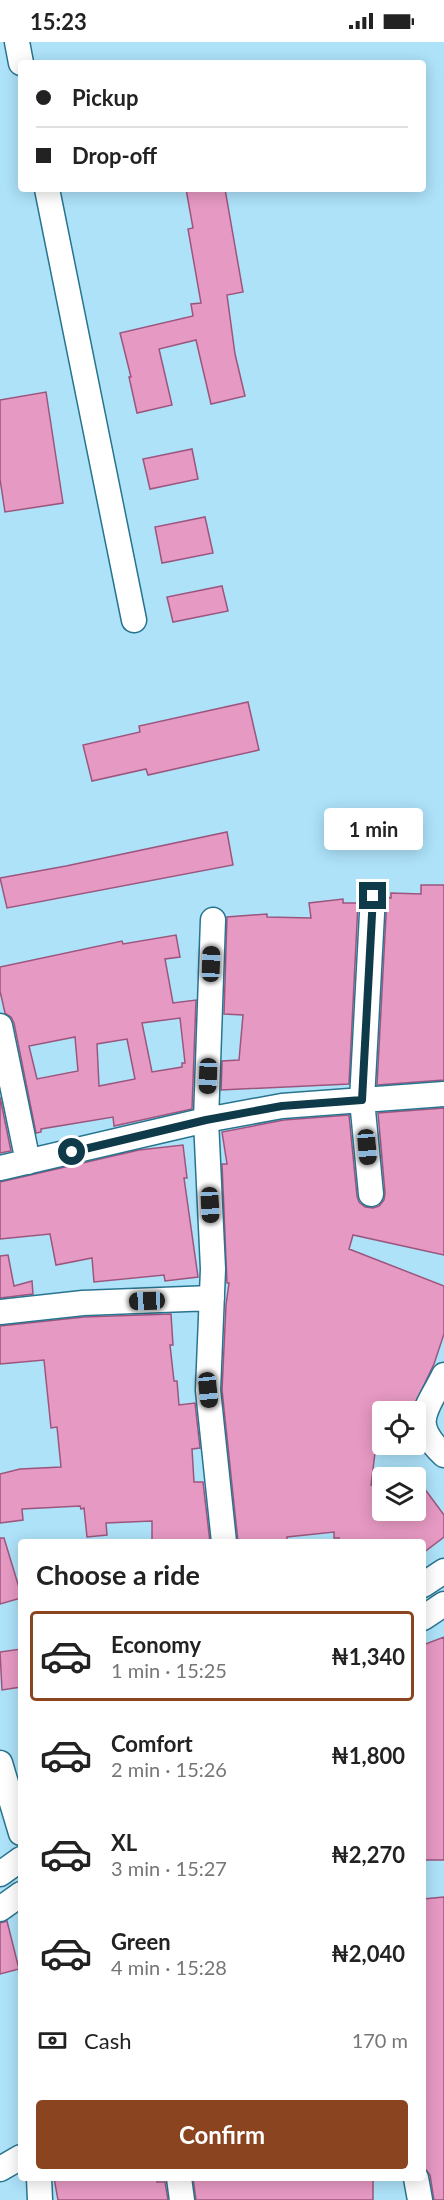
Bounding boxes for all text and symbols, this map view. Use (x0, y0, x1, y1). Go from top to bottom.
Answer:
text: 15:23 (30, 8, 87, 35)
text: Pickup (72, 84, 138, 111)
text: Drop-off (72, 142, 157, 169)
callout: 1 min (324, 809, 422, 851)
text: 1 min (349, 817, 398, 841)
route end (359, 882, 386, 909)
car (201, 946, 221, 982)
car (198, 1058, 218, 1094)
car (356, 1128, 378, 1166)
route start (58, 1138, 85, 1165)
car (200, 1187, 220, 1223)
car (129, 1291, 165, 1311)
car (197, 1371, 219, 1409)
map controls (372, 1401, 426, 1521)
button: locate (372, 1401, 426, 1455)
button: layers (372, 1467, 426, 1521)
text: Choose a ride (36, 1558, 200, 1591)
icon: car (39, 1629, 93, 1683)
text: Economy (111, 1631, 201, 1658)
text: ₦1,340 (331, 1643, 405, 1670)
text: 1 min · 15:25 (111, 1658, 227, 1682)
icon: car (39, 1728, 93, 1782)
text: Comfort (111, 1730, 193, 1757)
text: ₦1,800 (331, 1742, 405, 1769)
text: 2 min · 15:26 (111, 1757, 227, 1781)
icon: car (39, 1827, 93, 1881)
text: XL (111, 1829, 137, 1856)
text: ₦2,270 (331, 1841, 405, 1868)
text: 3 min · 15:27 (111, 1856, 227, 1880)
icon: car (39, 1926, 93, 1980)
text: Green (111, 1928, 171, 1955)
text: ₦2,040 (331, 1940, 405, 1967)
text: 4 min · 15:28 (111, 1955, 227, 1979)
icon: cash (36, 2024, 69, 2057)
text: Cash (84, 2027, 131, 2054)
text: 170 m (352, 2028, 408, 2052)
button: Confirm (36, 2100, 408, 2169)

